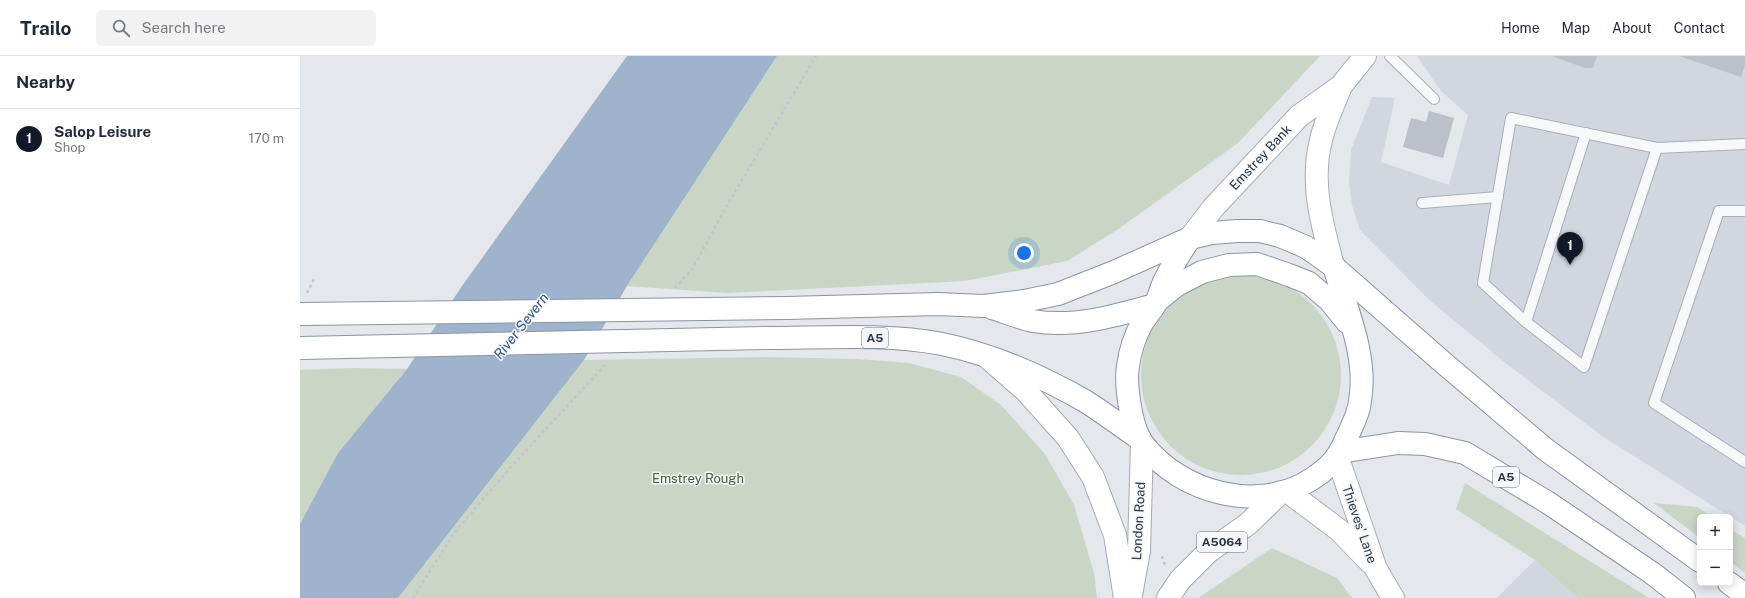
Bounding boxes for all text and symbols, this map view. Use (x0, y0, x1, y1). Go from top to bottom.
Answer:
search box (96, 10, 376, 46)
text: Trailo (20, 17, 72, 39)
icon: search (110, 17, 132, 39)
text: Search here (142, 19, 226, 36)
text: Home (1501, 20, 1540, 36)
text: Map (1562, 20, 1590, 36)
text: About (1612, 20, 1652, 36)
text: Contact (1674, 20, 1725, 36)
text: Nearby (16, 72, 75, 92)
street label: Emstrey Bank (1226, 122, 1294, 193)
text: Salop Leisure (54, 123, 151, 140)
text: 1 (26, 131, 32, 146)
text: 170 m (249, 131, 284, 146)
text: Shop (54, 140, 85, 155)
pin: 1 (1557, 232, 1583, 265)
your location (1014, 243, 1034, 263)
water label: River Severn (490, 290, 552, 362)
road number: A5 (862, 328, 888, 348)
road number: A5 (1493, 467, 1519, 487)
park label: Emstrey Rough (652, 471, 744, 486)
street label: London Road (1129, 481, 1148, 561)
street label: Thieves' Lane (1339, 483, 1380, 565)
map controls (1697, 514, 1733, 586)
button: + (1697, 514, 1733, 550)
road number: A5064 (1197, 532, 1247, 552)
button: − (1697, 550, 1733, 586)

